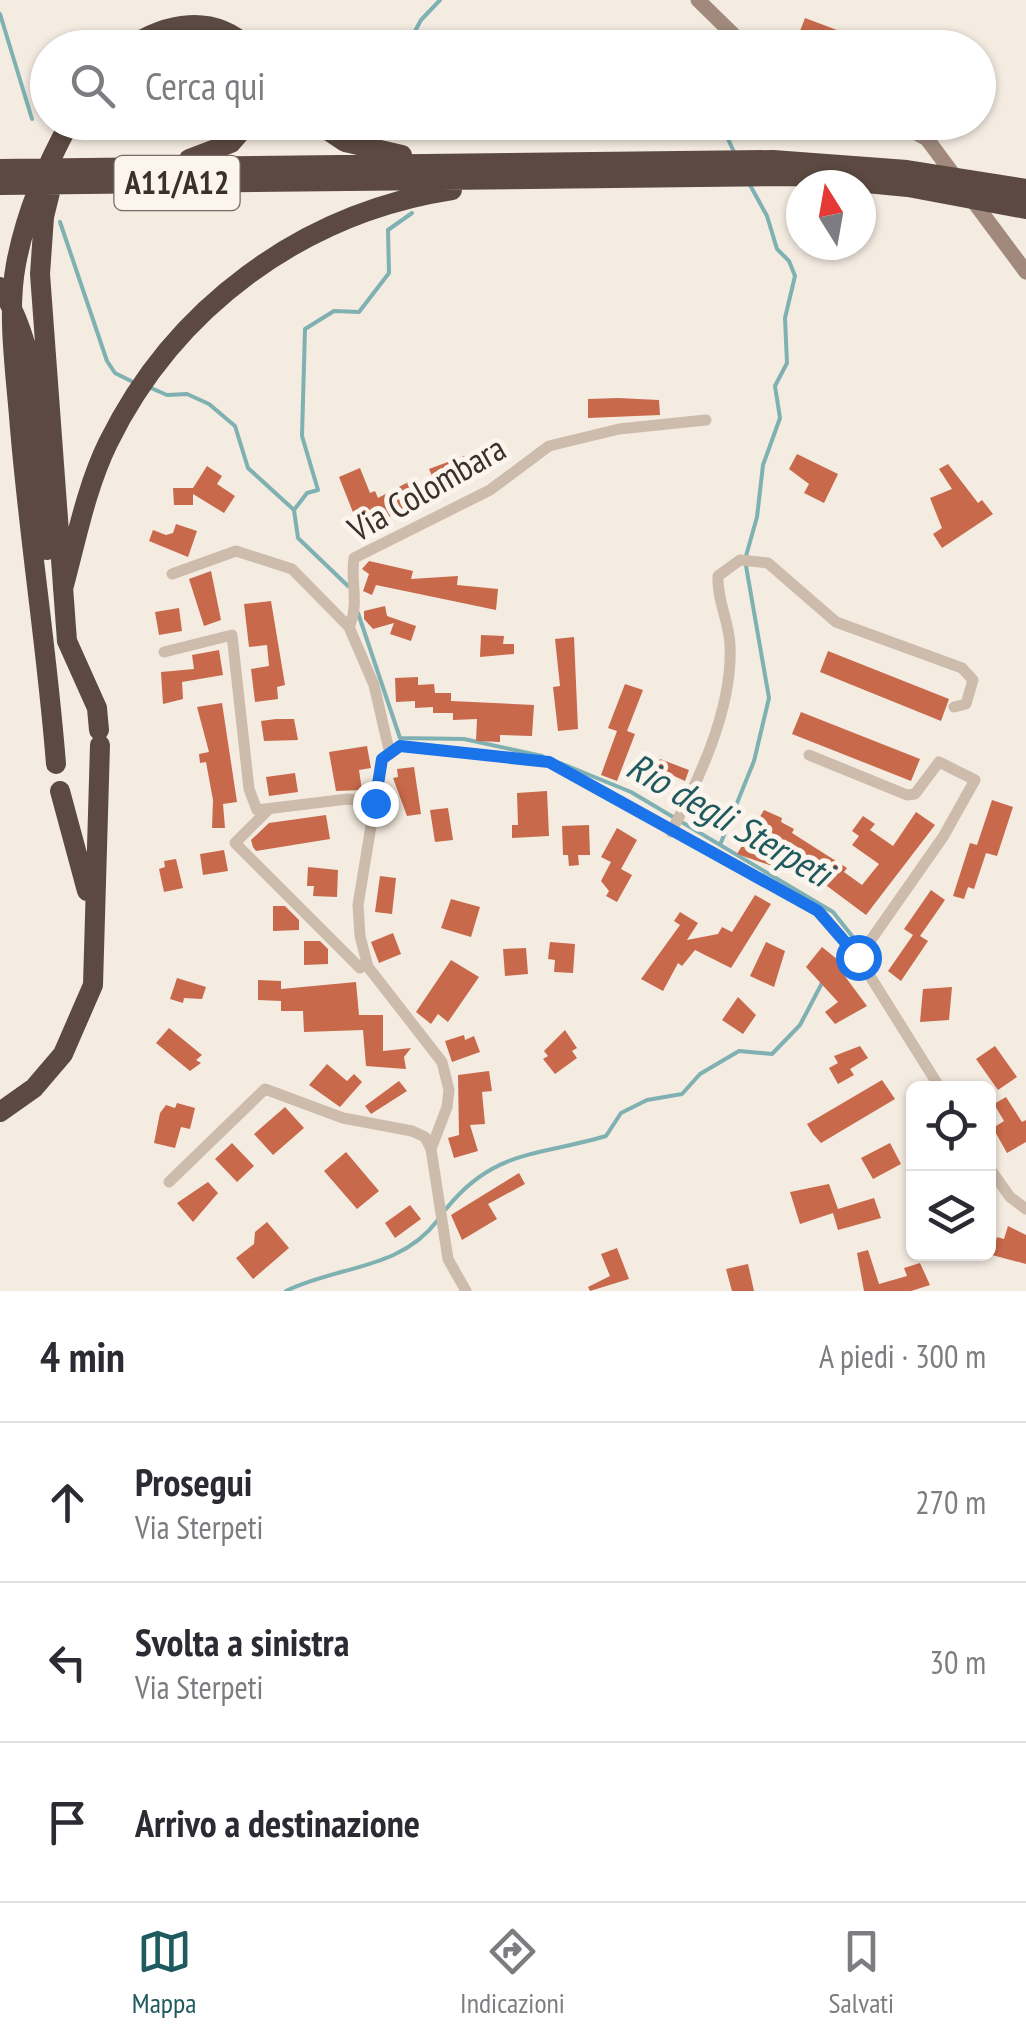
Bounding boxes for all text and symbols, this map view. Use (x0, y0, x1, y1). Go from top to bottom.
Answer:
search box (30, 30, 996, 140)
icon: search (65, 58, 120, 113)
text: Cerca qui (145, 61, 265, 110)
road number: A11/A12 (114, 156, 240, 210)
north arrow (786, 170, 876, 260)
street label: Via Colombara (339, 425, 513, 552)
water label: Rio degli Sterpeti (619, 741, 845, 899)
route end (353, 781, 399, 827)
route start (836, 935, 882, 981)
map controls (906, 1081, 996, 1261)
button: locate (906, 1081, 996, 1171)
button: layers (906, 1171, 996, 1261)
text: 4 min (40, 1329, 125, 1384)
text: A piedi · 300 m (819, 1335, 986, 1377)
text: Prosegui (135, 1457, 252, 1506)
icon: ahead (40, 1475, 95, 1530)
text: 270 m (915, 1481, 986, 1523)
text: Via Sterpeti (135, 1506, 263, 1548)
text: Svolta a sinistra (135, 1617, 349, 1666)
icon: left (40, 1635, 95, 1690)
text: 30 m (930, 1641, 986, 1683)
text: Via Sterpeti (135, 1666, 263, 1708)
icon: arrive (40, 1795, 95, 1850)
text: Arrivo a destinazione (135, 1798, 420, 1847)
tab: Mappa (132, 1924, 196, 2021)
tab: Indicazioni (460, 1924, 565, 2021)
tab: Salvati (829, 1924, 894, 2021)

